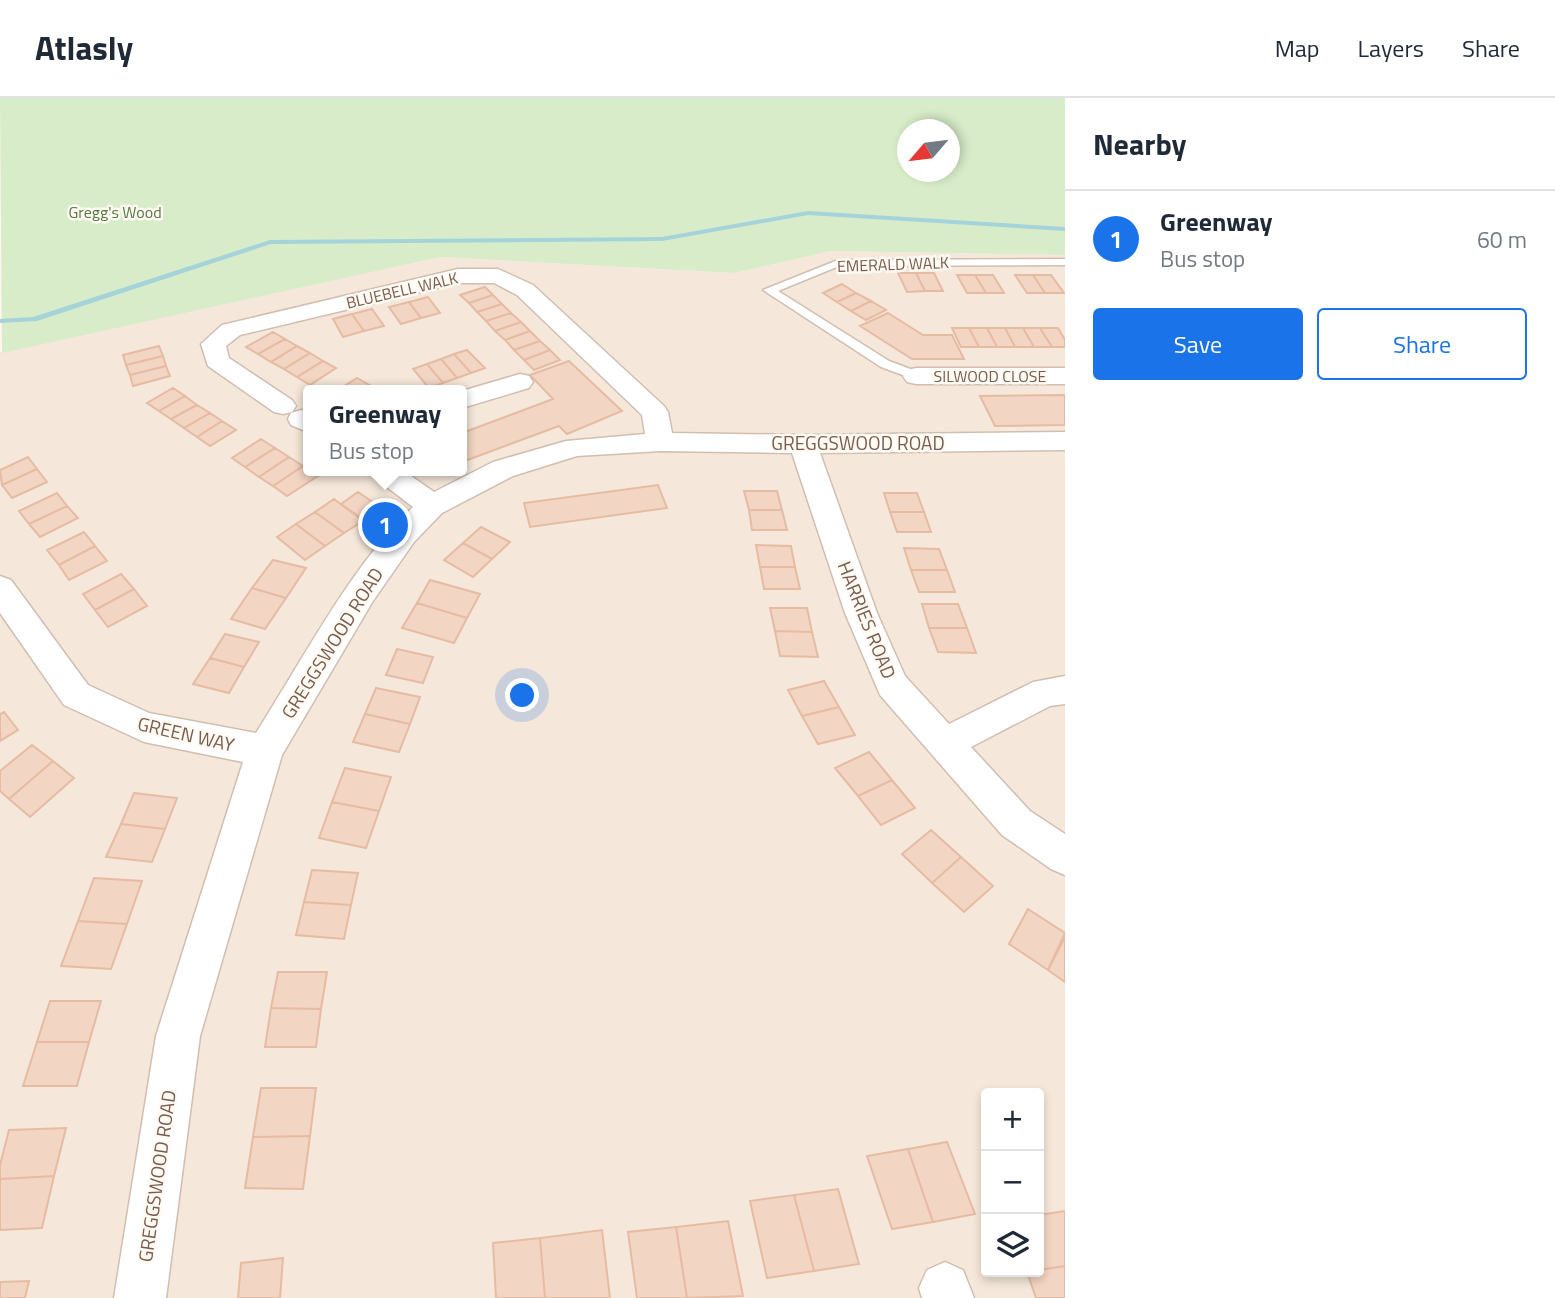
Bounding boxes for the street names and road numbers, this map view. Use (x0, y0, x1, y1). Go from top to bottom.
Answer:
street label: EMERALD WALK (837, 250, 949, 278)
street label: BLUEBELL WALK (344, 265, 460, 315)
street label: SILWOOD CLOSE (934, 364, 1047, 388)
street label: GREGGSWOOD ROAD (771, 428, 945, 457)
street label: HARRIES ROAD (831, 557, 904, 683)
street label: GREGGSWOOD ROAD (273, 562, 390, 724)
street label: GREEN WAY (135, 708, 238, 759)
street label: GREGGSWOOD ROAD (130, 1088, 183, 1264)

